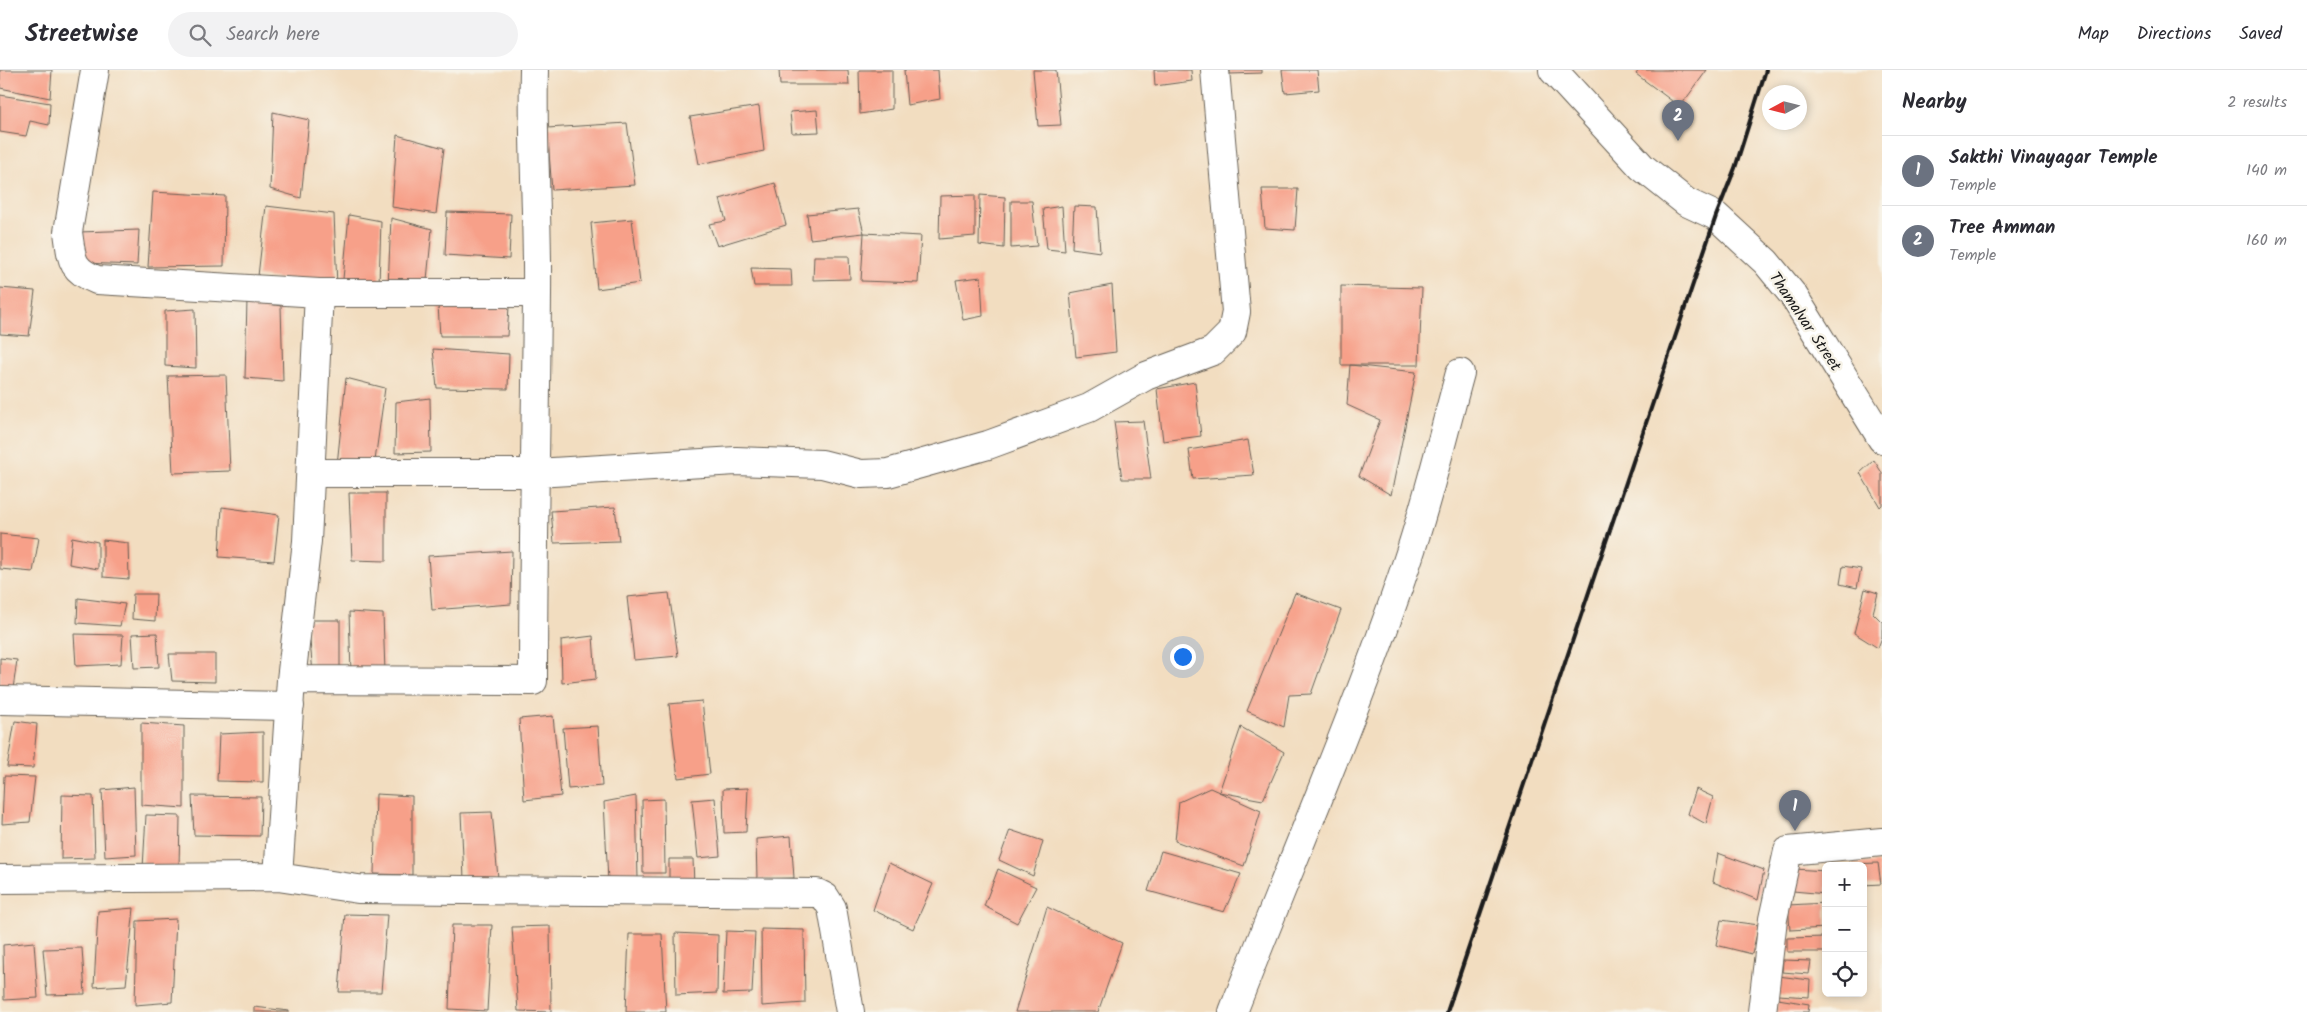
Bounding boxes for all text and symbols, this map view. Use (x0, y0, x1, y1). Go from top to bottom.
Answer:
search box (168, 12, 518, 57)
text: Streetwise (25, 15, 138, 54)
text: Search here (226, 20, 320, 50)
text: Map (2077, 20, 2109, 49)
text: Directions (2137, 20, 2211, 49)
text: Saved (2239, 20, 2282, 49)
icon: search (186, 21, 214, 49)
north arrow (1762, 85, 1807, 130)
text: Nearby (1902, 86, 1967, 119)
text: 2 results (2227, 90, 2287, 115)
pin: 2 (1662, 100, 1694, 141)
text: Sakthi Vinayagar Temple (1949, 143, 2158, 173)
text: 1 (1916, 158, 1920, 183)
text: 140 m (2246, 158, 2287, 183)
text: Temple (1949, 173, 1996, 198)
text: Tree Amman (1949, 213, 2055, 243)
text: 2 (1913, 228, 1923, 253)
text: 160 m (2246, 228, 2287, 253)
text: Temple (1949, 243, 1996, 268)
street label: Thamalvar Street (1762, 267, 1848, 377)
your location (1170, 644, 1196, 670)
pin: 1 (1779, 790, 1811, 831)
map controls (1822, 862, 1867, 997)
button: + (1822, 862, 1867, 907)
button: − (1822, 907, 1867, 952)
button: locate (1822, 952, 1867, 997)

